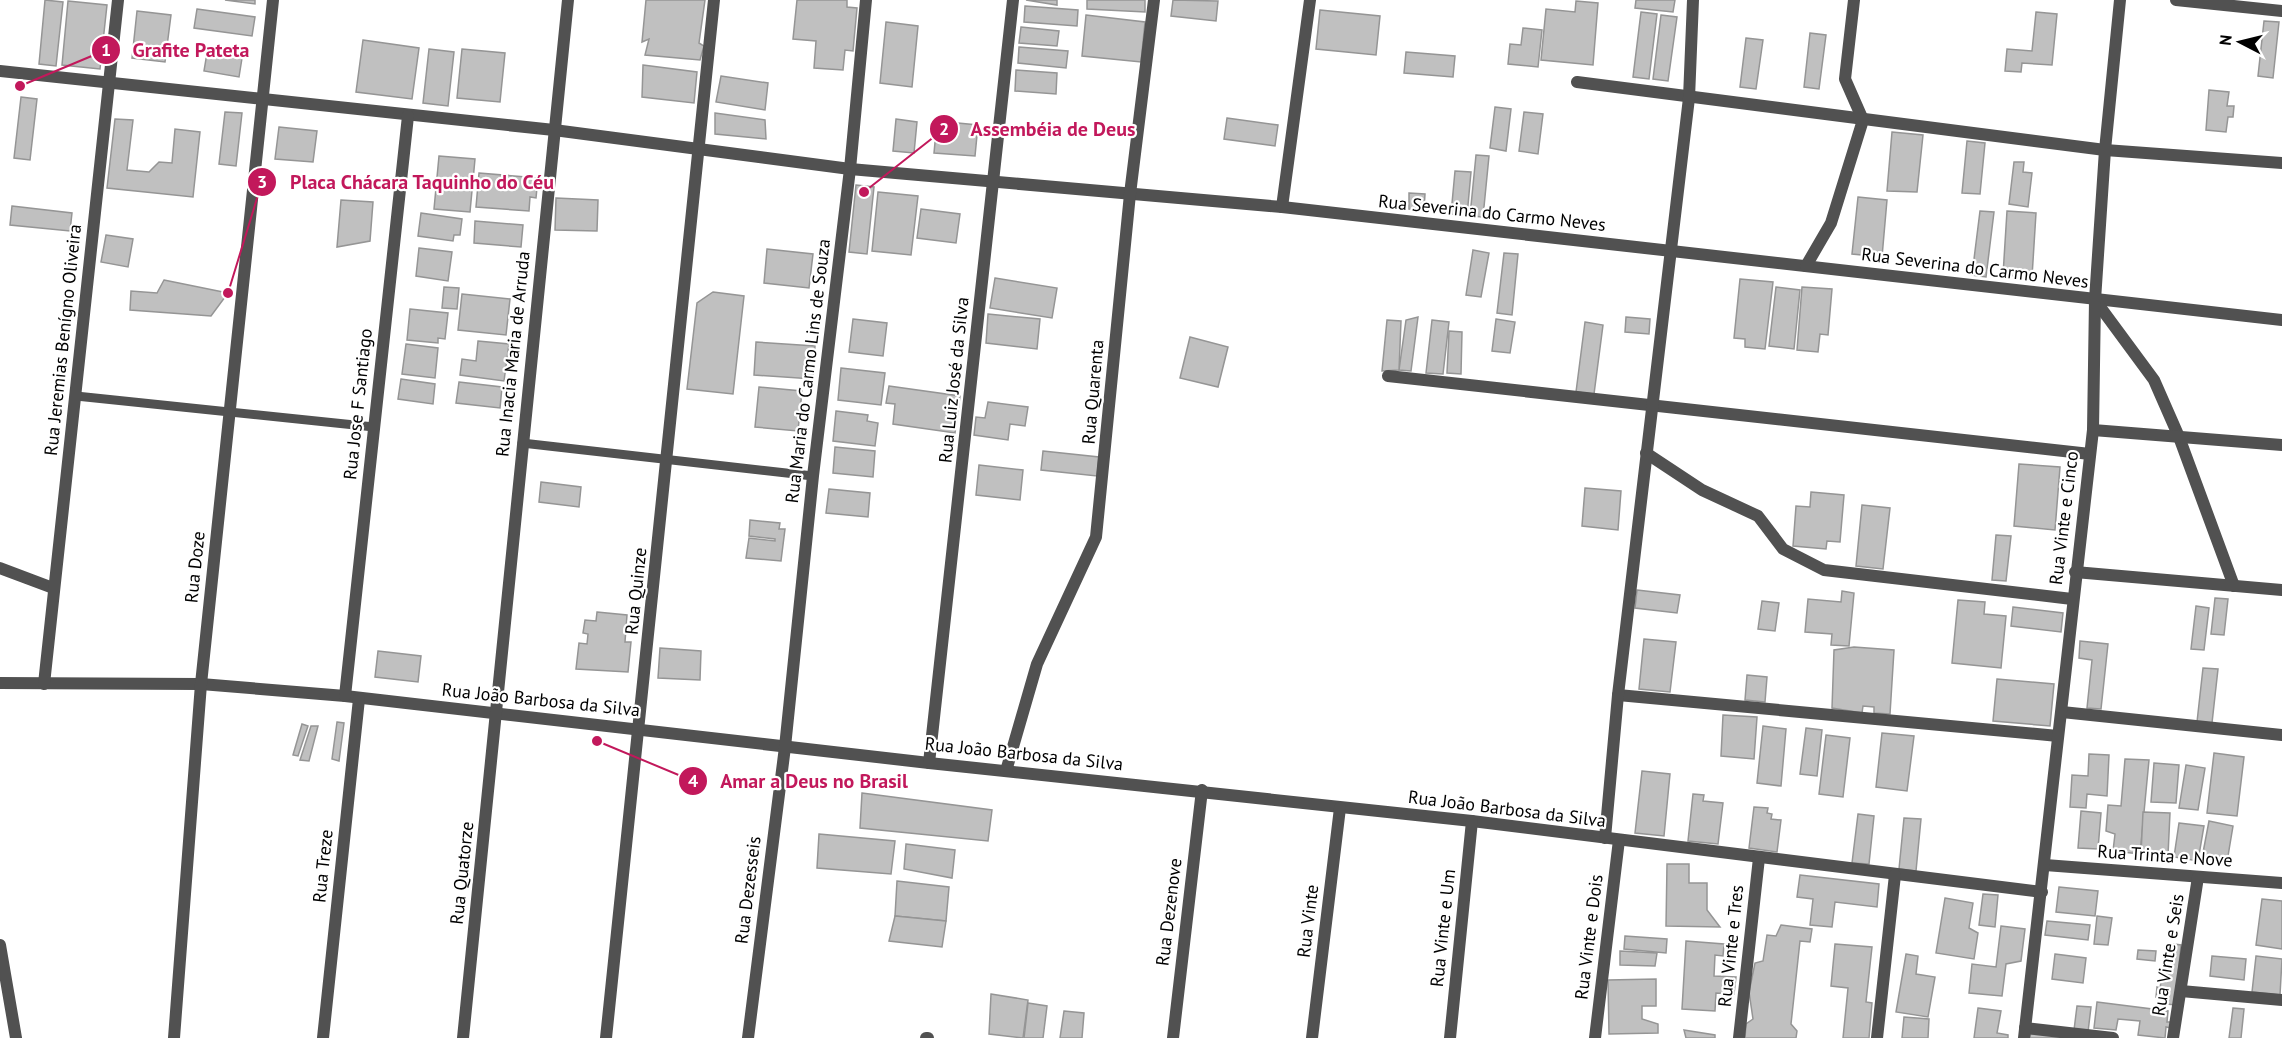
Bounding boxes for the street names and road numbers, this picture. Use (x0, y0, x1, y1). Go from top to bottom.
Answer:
street label: Rua Severina do Carmo Neves (1377, 189, 1607, 236)
street label: Rua Jeremias Benígno Oliveira (39, 223, 86, 457)
street label: Rua Maria do Carmo Lins de Souza (780, 238, 835, 504)
street label: Rua Severina do Carmo Neves (1860, 242, 2090, 293)
street label: Rua Inacia Maria de Arruda (490, 250, 535, 458)
street label: Rua Luiz José da Silva (933, 296, 974, 464)
street label: Rua Jose F Santiago (338, 327, 377, 481)
street label: Rua Quarenta (1076, 339, 1109, 445)
street label: Rua Vinte e Cinco (2044, 450, 2083, 586)
street label: Rua Doze (179, 530, 210, 604)
street label: Rua Quinze (619, 546, 652, 636)
street label: Rua João Barbosa da Silva (441, 678, 641, 721)
street label: Rua João Barbosa da Silva (924, 732, 1124, 775)
street label: Rua João Barbosa da Silva (1407, 785, 1607, 832)
street label: Rua Quatorze (445, 820, 478, 926)
street label: Rua Treze (307, 828, 338, 904)
street label: Rua Dezesseis (729, 835, 766, 945)
street label: Rua Trinta e Nove (2097, 839, 2233, 872)
street label: Rua Dezenove (1150, 857, 1187, 967)
street label: Rua Vinte e Um (1425, 868, 1460, 988)
street label: Rua Vinte e Dois (1569, 873, 1608, 1001)
street label: Rua Vinte (1292, 883, 1323, 959)
street label: Rua Vinte e Tres (1713, 884, 1748, 1008)
street label: Rua Vinte e Seis (2147, 892, 2189, 1018)

